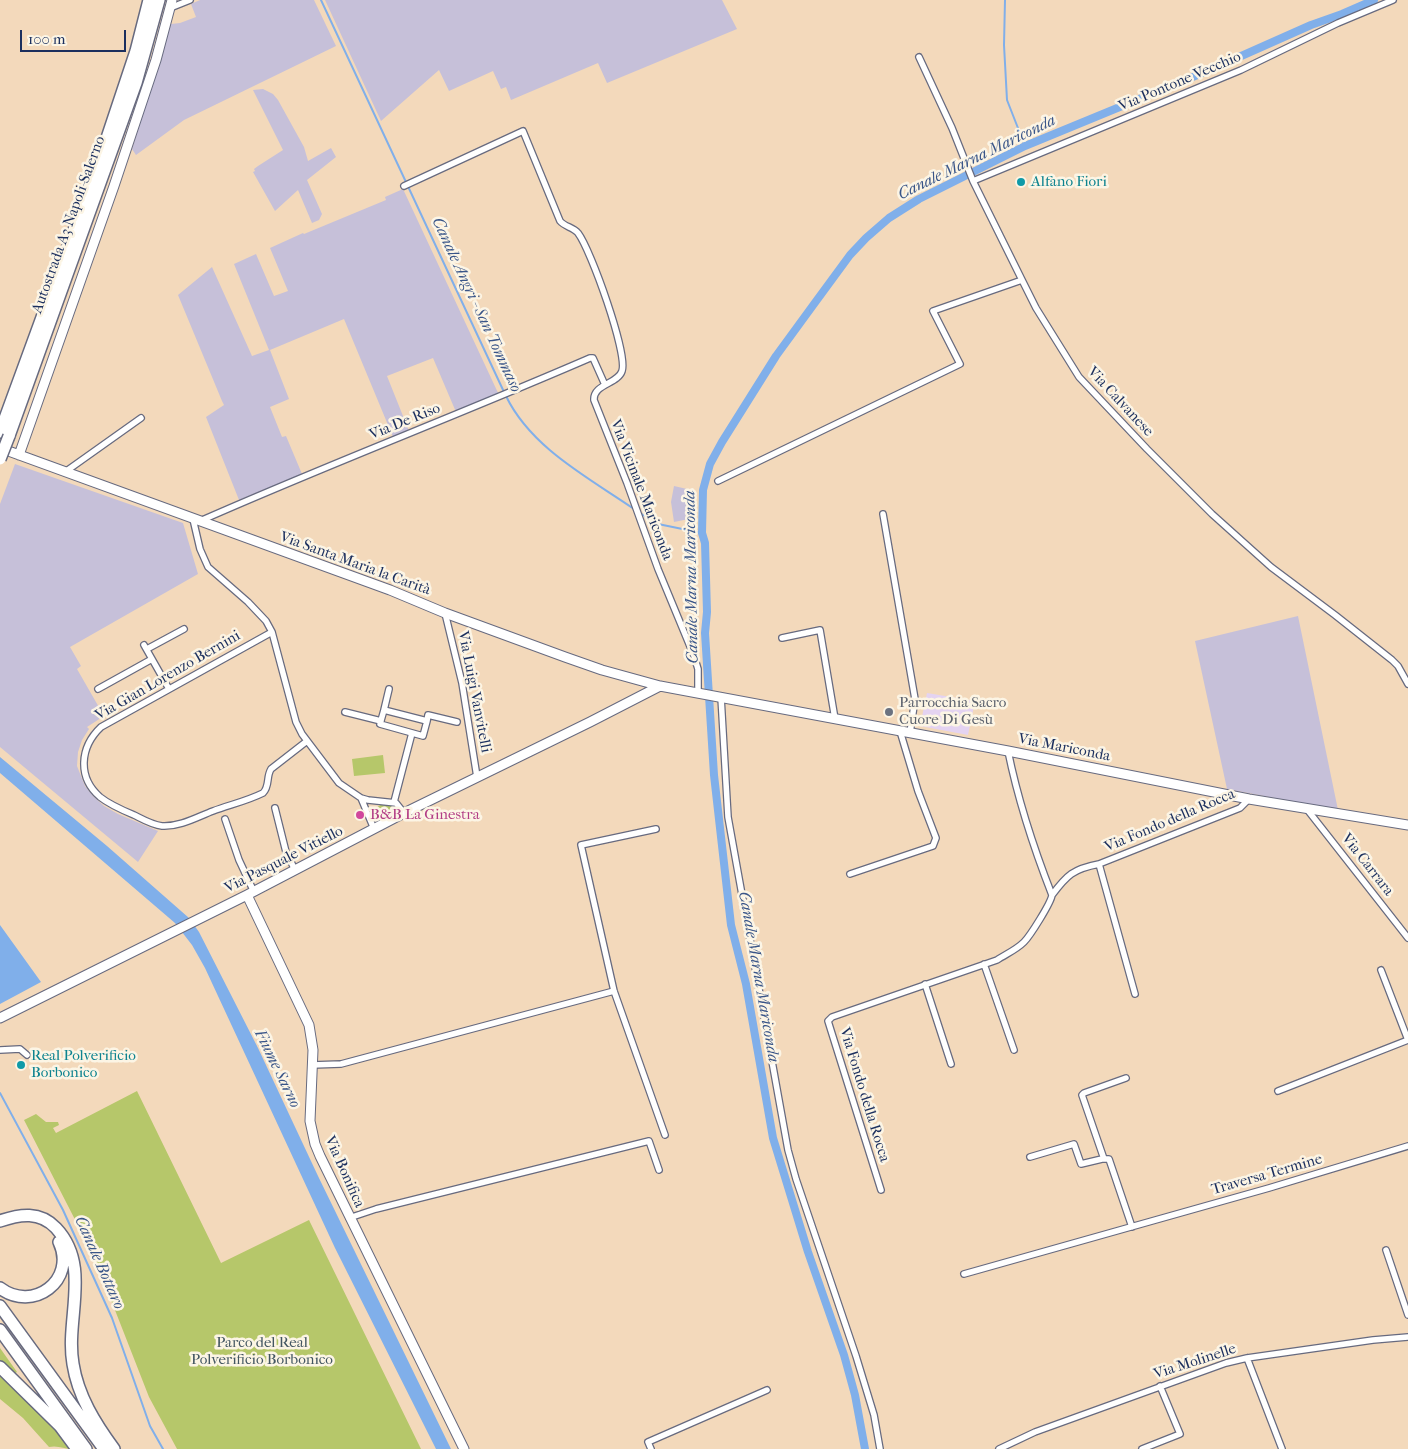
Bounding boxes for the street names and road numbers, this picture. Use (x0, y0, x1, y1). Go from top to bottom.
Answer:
street label: Via Pontone Vecchio (1116, 48, 1244, 116)
street label: Autostrada A3 Napoli-Salerno (28, 134, 110, 316)
street label: Via Calvanese (1083, 363, 1157, 441)
street label: Via De Riso (367, 400, 443, 444)
street label: Via Vicinale Mariconda (606, 417, 676, 563)
street label: Via Santa Maria la Carità (277, 528, 433, 600)
street label: Via Gian Lorenzo Bernini (92, 627, 244, 725)
street label: Via Luigi Vanvitelli (453, 630, 495, 754)
street label: Via Mariconda (1016, 730, 1112, 766)
street label: Via Fondo della Rocca (1102, 785, 1238, 857)
street label: Via Pasquale Vitiello (222, 822, 346, 898)
street label: Via Carrara (1337, 830, 1397, 900)
street label: Via Fondo della Rocca (835, 1025, 893, 1165)
street label: Via Bonifica (320, 1133, 368, 1211)
street label: Traversa Termine (1210, 1151, 1324, 1199)
street label: Via Molinelle (1152, 1340, 1238, 1384)

